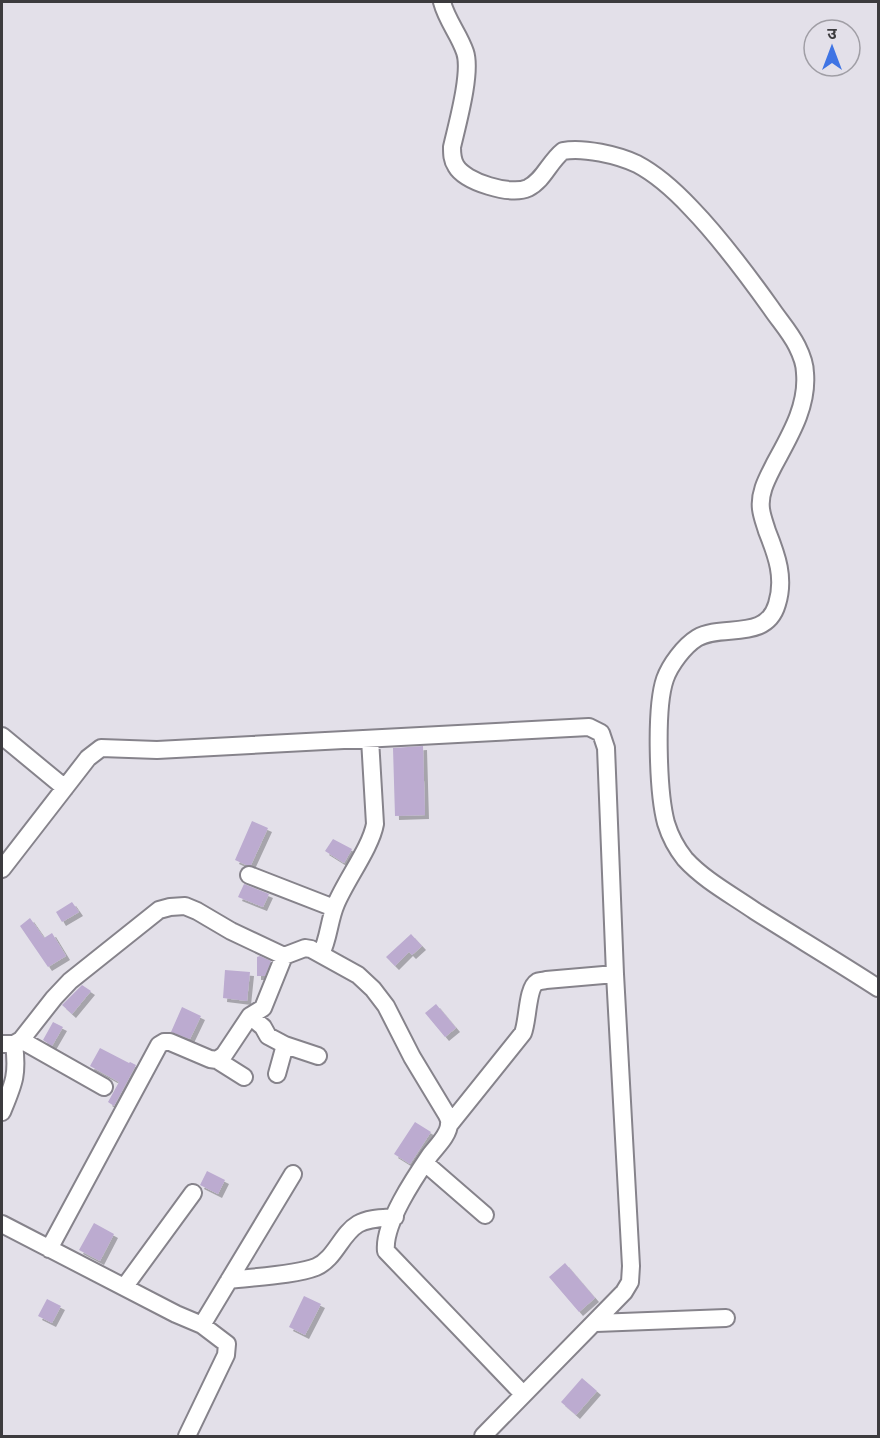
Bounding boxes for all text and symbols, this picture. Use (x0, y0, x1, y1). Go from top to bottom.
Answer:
north arrow (802, 18, 862, 78)
text: उ (827, 24, 837, 43)

